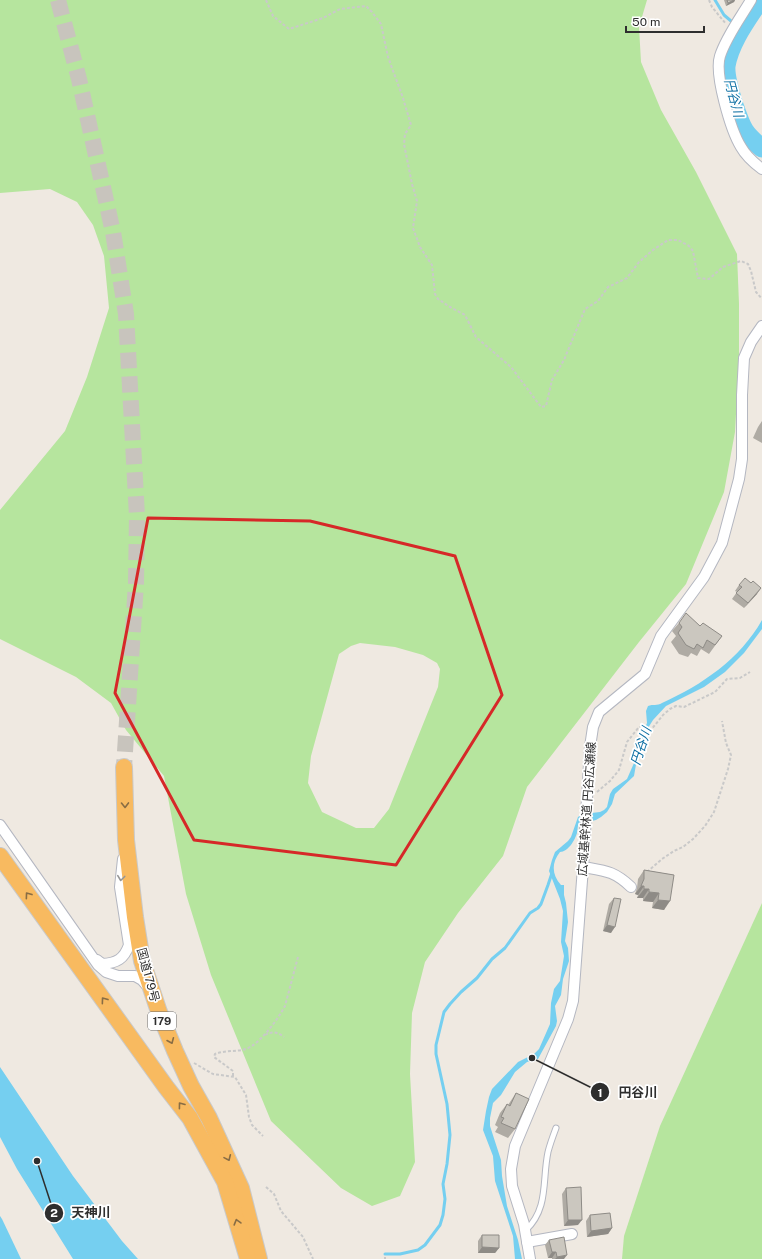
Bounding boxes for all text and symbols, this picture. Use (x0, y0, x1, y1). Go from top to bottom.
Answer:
scale bar (626, 8, 704, 34)
text: 50 m (632, 15, 660, 29)
water label: 円谷川 (722, 77, 747, 121)
water label: 円谷川 (628, 723, 655, 767)
street label: 広域基幹林道 円谷広瀬線 (575, 741, 599, 877)
one-way arrow (121, 802, 129, 808)
one-way arrow (117, 875, 126, 881)
one-way arrow (26, 892, 33, 899)
street label: 国道179号 (134, 946, 162, 1004)
one-way arrow (102, 998, 109, 1005)
road number: 179 (148, 1012, 176, 1030)
one-way arrow (166, 1037, 174, 1045)
callout: 円谷川 (590, 1080, 665, 1105)
text: 円谷川 (618, 1085, 658, 1100)
text: 1 (597, 1086, 603, 1100)
one-way arrow (178, 1103, 185, 1110)
one-way arrow (223, 1154, 231, 1161)
callout: 天神川 (44, 1200, 119, 1225)
text: 天神川 (71, 1205, 111, 1220)
text: 2 (50, 1206, 58, 1220)
one-way arrow (233, 1218, 242, 1225)

